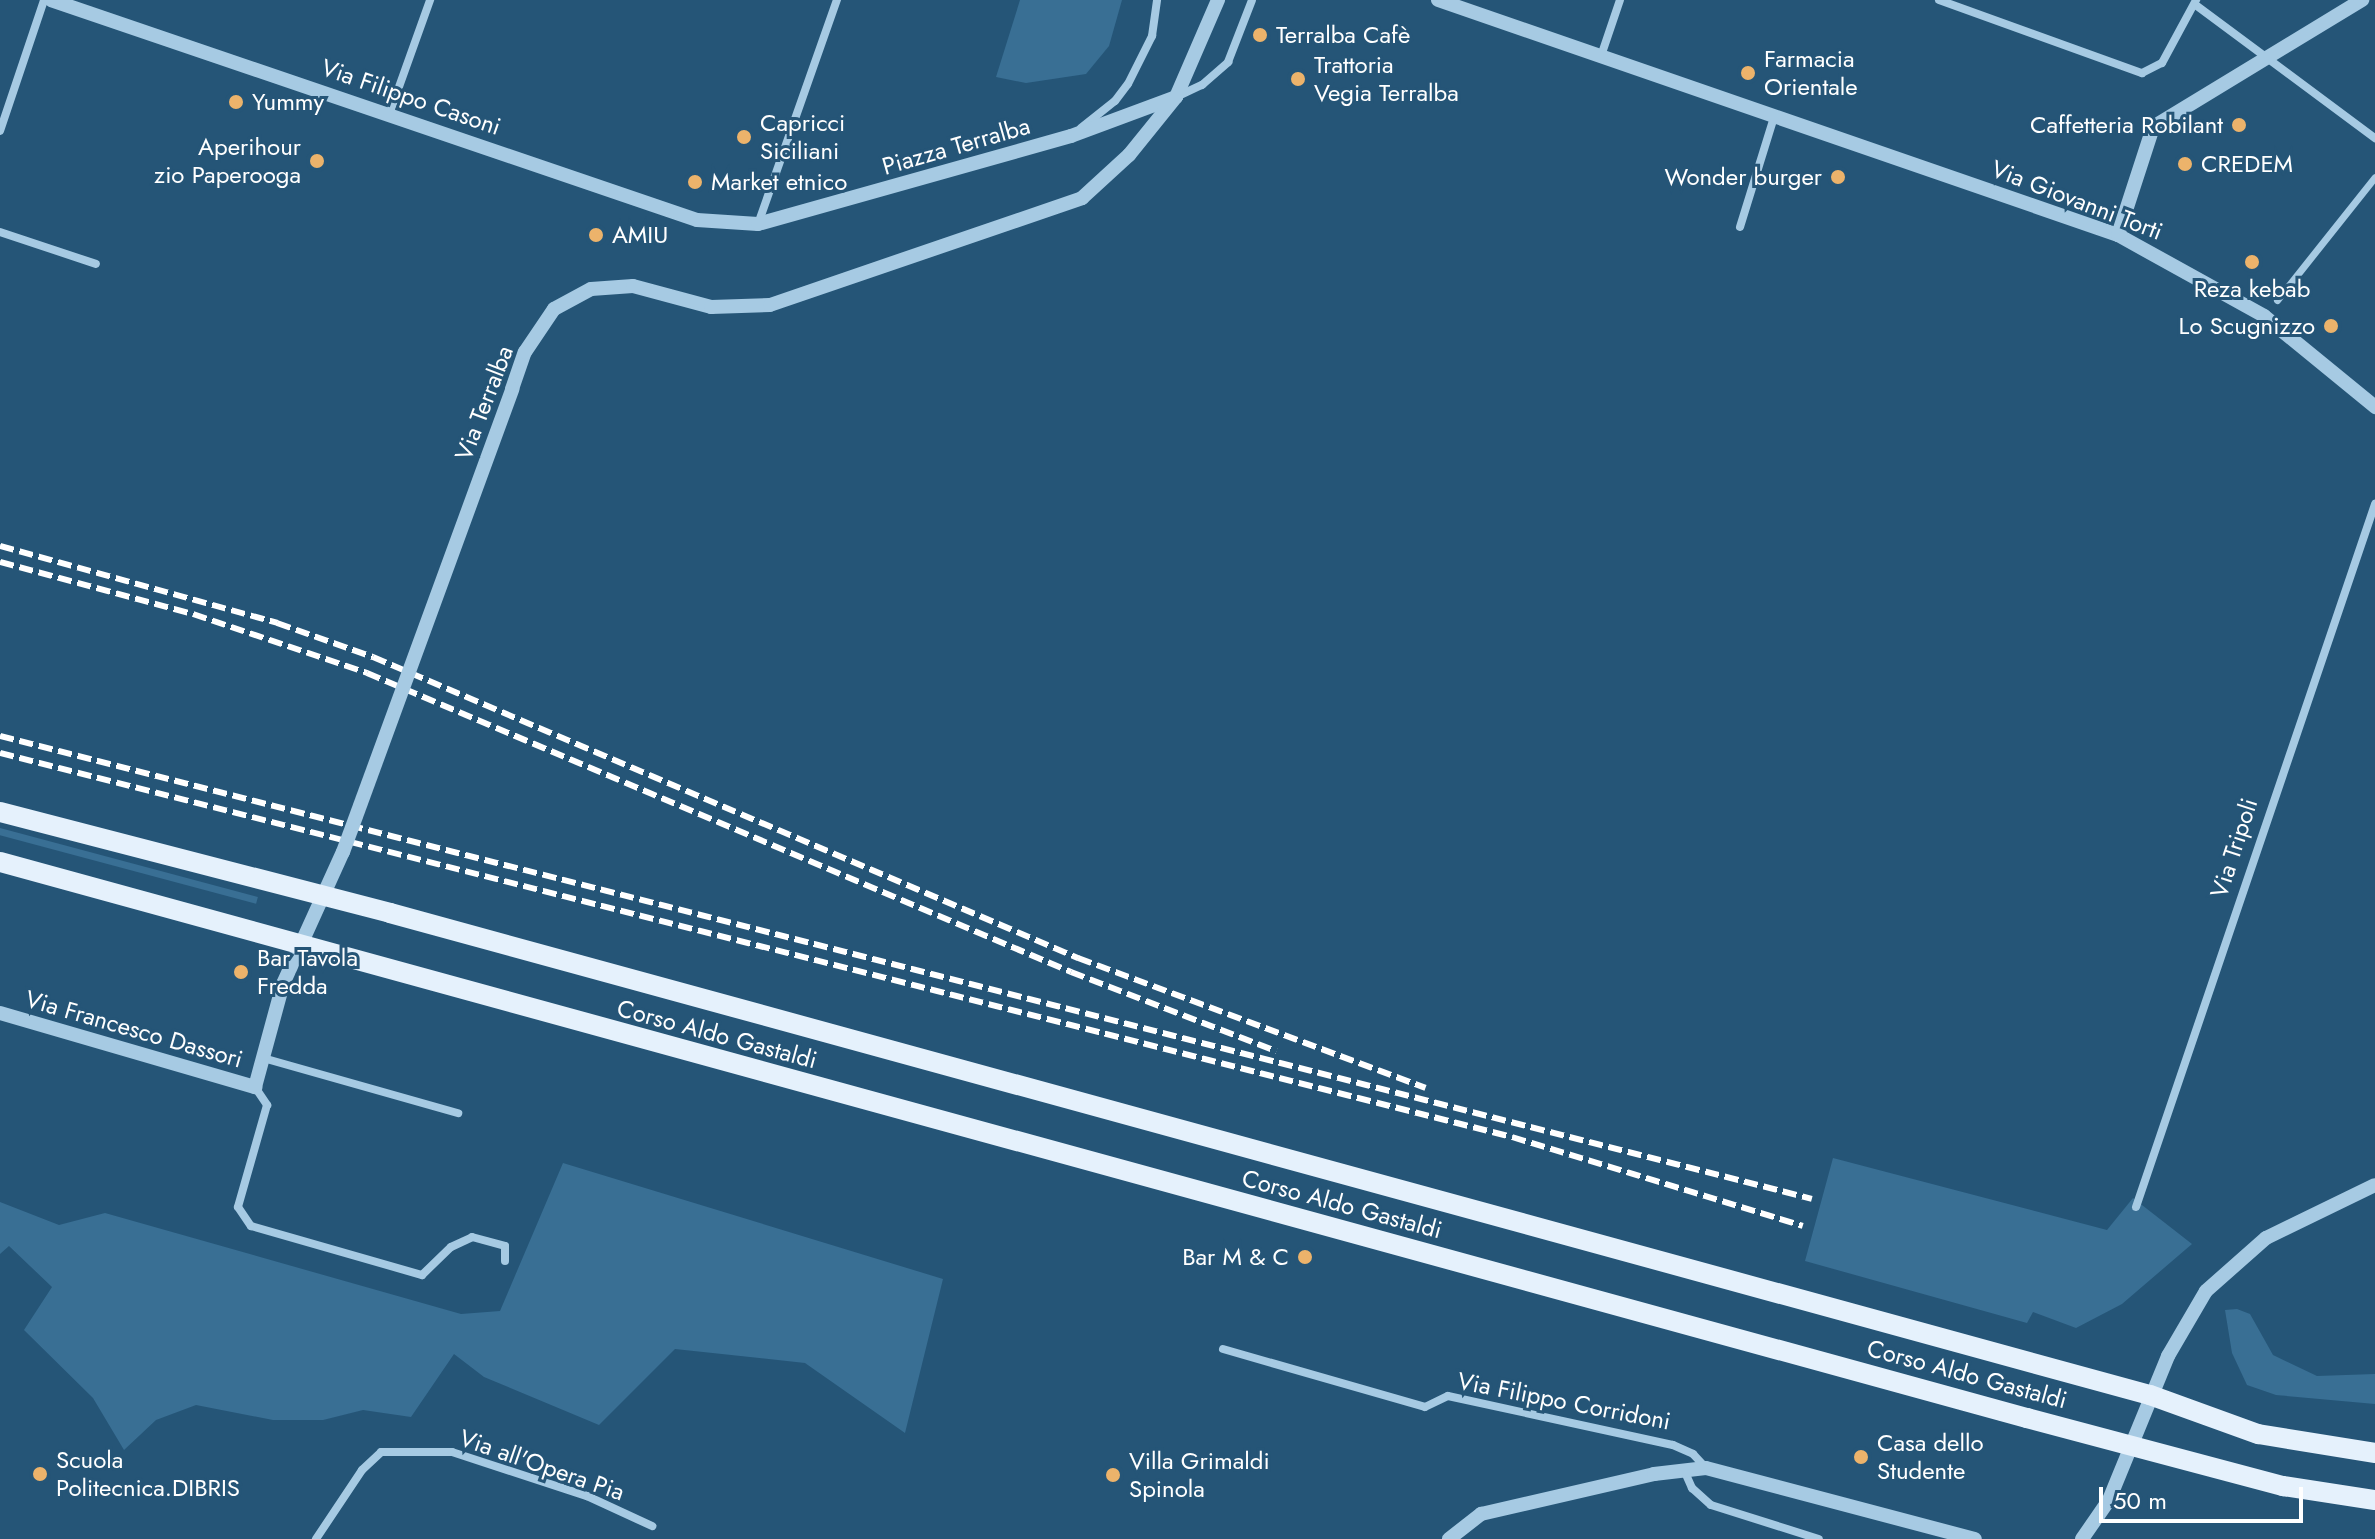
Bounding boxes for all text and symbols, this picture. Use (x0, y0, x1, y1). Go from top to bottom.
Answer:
place label: Terralba Cafè (1276, 21, 1410, 49)
marker: Terralba Cafè (1251, 26, 1269, 44)
place label: Farmacia Orientale (1764, 45, 1858, 101)
place label: Trattoria Vegia Terralba (1314, 51, 1459, 107)
street label: Via Filippo Casoni (317, 53, 505, 141)
marker: Farmacia Orientale (1739, 64, 1757, 82)
marker: Trattoria Vegia Terralba (1289, 70, 1307, 88)
place label: Yummy (252, 88, 324, 116)
marker: Yummy (227, 93, 245, 111)
place label: Capricci Siciliani (760, 109, 845, 165)
street label: Piazza Terralba (879, 111, 1033, 181)
place label: Caffetteria Robilant (2030, 111, 2223, 139)
marker: Caffetteria Robilant (2230, 116, 2248, 134)
marker: Capricci Siciliani (735, 128, 753, 146)
place label: Aperihour zio Paperooga (154, 133, 301, 189)
place label: CREDEM (2201, 150, 2293, 178)
marker: Aperihour zio Paperooga (308, 152, 326, 170)
street label: Via Giovanni Torti (1987, 154, 2167, 246)
marker: CREDEM (2176, 155, 2194, 173)
place label: Wonder burger (1665, 163, 1822, 191)
place label: Market etnico (711, 168, 847, 196)
marker: Wonder burger (1829, 168, 1847, 186)
marker: Market etnico (686, 173, 704, 191)
place label: AMIU (612, 221, 668, 249)
marker: AMIU (587, 226, 605, 244)
marker: Reza kebab (2243, 253, 2261, 271)
place label: Reza kebab (2194, 275, 2310, 303)
place label: Lo Scugnizzo (2179, 312, 2315, 340)
marker: Lo Scugnizzo (2322, 317, 2340, 335)
street label: Via Terralba (449, 341, 519, 465)
street label: Via Tripoli (2204, 795, 2264, 901)
place label: Bar Tavola Fredda (257, 944, 358, 1000)
marker: Bar Tavola Fredda (232, 963, 250, 981)
street label: Via Francesco Dassori (22, 984, 246, 1074)
street label: Corso Aldo Gastaldi (614, 993, 820, 1075)
street label: Corso Aldo Gastaldi (1239, 1163, 1445, 1245)
place label: Bar M & C (1182, 1243, 1289, 1271)
marker: Bar M & C (1296, 1248, 1314, 1266)
street label: Corso Aldo Gastaldi (1864, 1333, 2070, 1415)
street label: Via Filippo Corridoni (1455, 1366, 1673, 1436)
street label: Via all'Opera Pia (456, 1423, 628, 1507)
place label: Casa dello Studente (1877, 1429, 1984, 1485)
place label: Scuola Politecnica.DIBRIS (56, 1446, 240, 1502)
place label: Villa Grimaldi Spinola (1129, 1447, 1270, 1503)
marker: Casa dello Studente (1852, 1448, 1870, 1466)
marker: Scuola Politecnica.DIBRIS (31, 1465, 49, 1483)
marker: Villa Grimaldi Spinola (1104, 1466, 1122, 1484)
scale bar (2103, 1471, 2307, 1521)
text: 50 m (2113, 1483, 2167, 1518)

